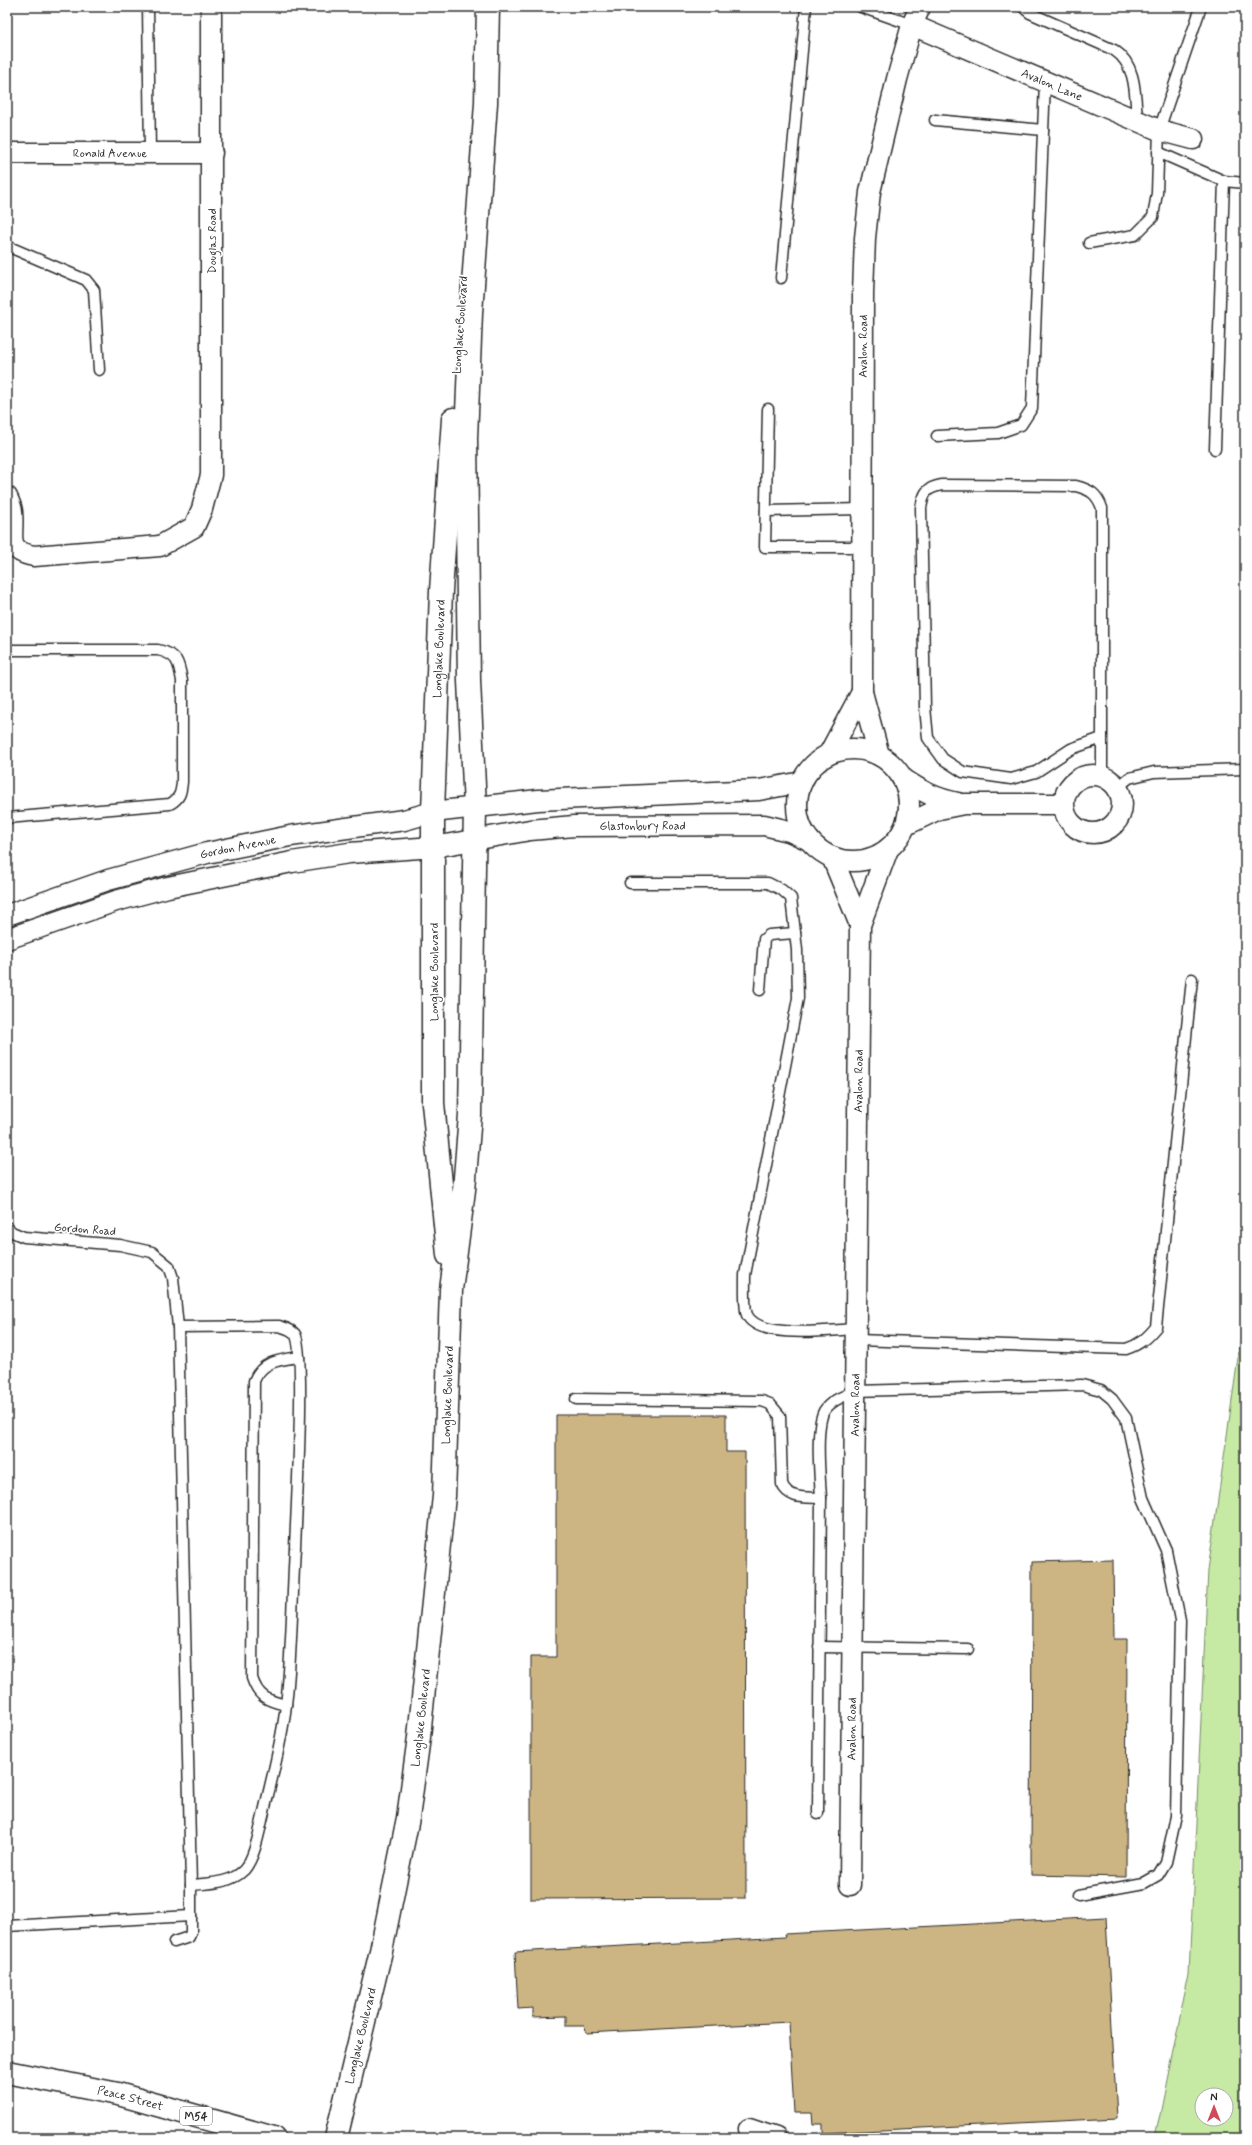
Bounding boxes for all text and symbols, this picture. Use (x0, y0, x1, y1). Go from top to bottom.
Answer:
street label: Avalon Lane (1019, 65, 1084, 105)
street label: Ronald Avenue (73, 146, 148, 162)
street label: Douglas Road (205, 208, 222, 274)
street label: Longlake Boulevard (450, 275, 472, 375)
street label: Avalon Road (856, 315, 872, 378)
street label: Longlake Boulevard (430, 599, 450, 698)
street label: Glastonbury Road (599, 818, 686, 835)
street label: Gordon Avenue (198, 832, 278, 864)
street label: Longlake Boulevard (427, 923, 443, 1021)
street label: Avalon Road (851, 1049, 868, 1113)
street label: Gordon Road (53, 1220, 117, 1240)
street label: Longlake Boulevard (439, 1346, 458, 1445)
street label: Avalon Road (848, 1373, 864, 1437)
street label: Longlake Boulevard (408, 1668, 435, 1768)
street label: Avalon Road (844, 1697, 861, 1761)
street label: Longlake Boulevard (342, 1986, 381, 2086)
street label: Peace Street (96, 2083, 165, 2115)
north arrow (1194, 2087, 1234, 2127)
text: N (1210, 2091, 1218, 2105)
road number: M54 (180, 2107, 212, 2125)

